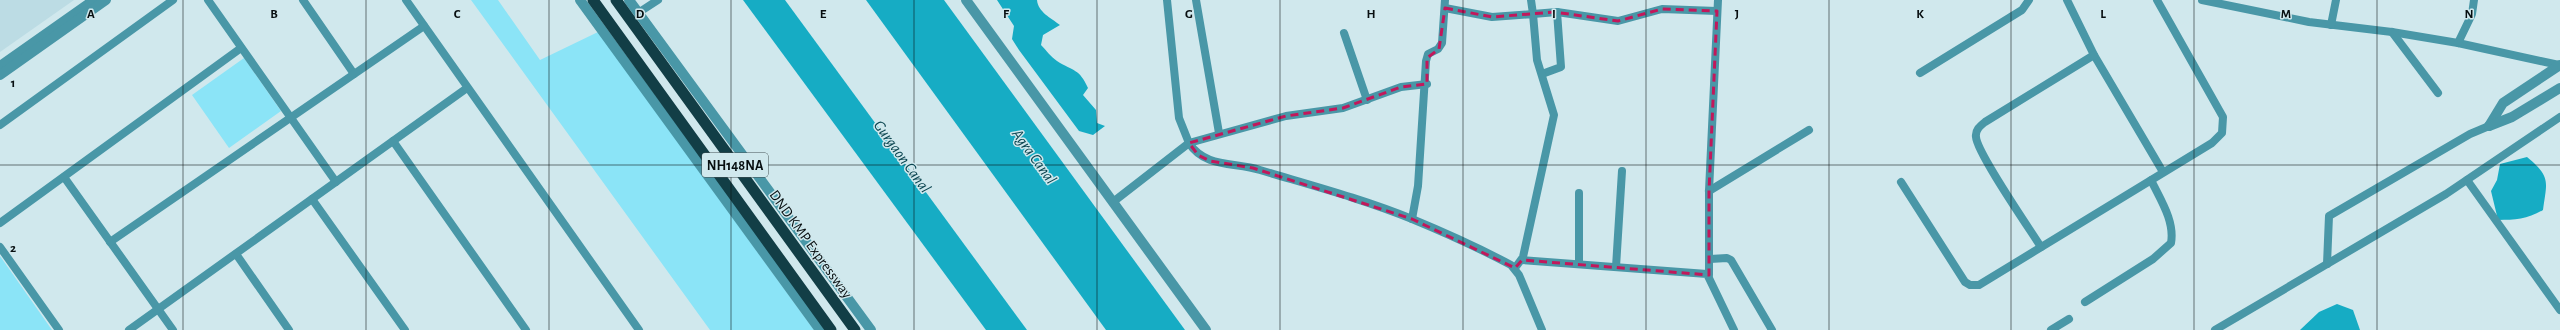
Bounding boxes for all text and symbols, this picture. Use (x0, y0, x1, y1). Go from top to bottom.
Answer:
text: A (87, 8, 95, 21)
text: B (270, 8, 278, 21)
text: C (454, 8, 461, 21)
text: D (636, 8, 645, 21)
text: E (820, 8, 827, 21)
text: F (1003, 8, 1010, 21)
text: G (1185, 8, 1193, 21)
text: H (1366, 8, 1376, 21)
text: I (1552, 8, 1556, 21)
text: J (1735, 8, 1739, 21)
text: K (1916, 8, 1924, 21)
text: L (2100, 8, 2106, 21)
text: M (2281, 8, 2291, 21)
text: N (2464, 8, 2474, 21)
text: 1 (11, 77, 15, 90)
water label: Gurgaon Canal (871, 117, 934, 196)
water label: Agra Canal (1008, 125, 1059, 187)
road number: NH148NA (702, 153, 768, 177)
street label: DND KMP Expressway (766, 187, 855, 302)
text: 2 (10, 242, 16, 255)

